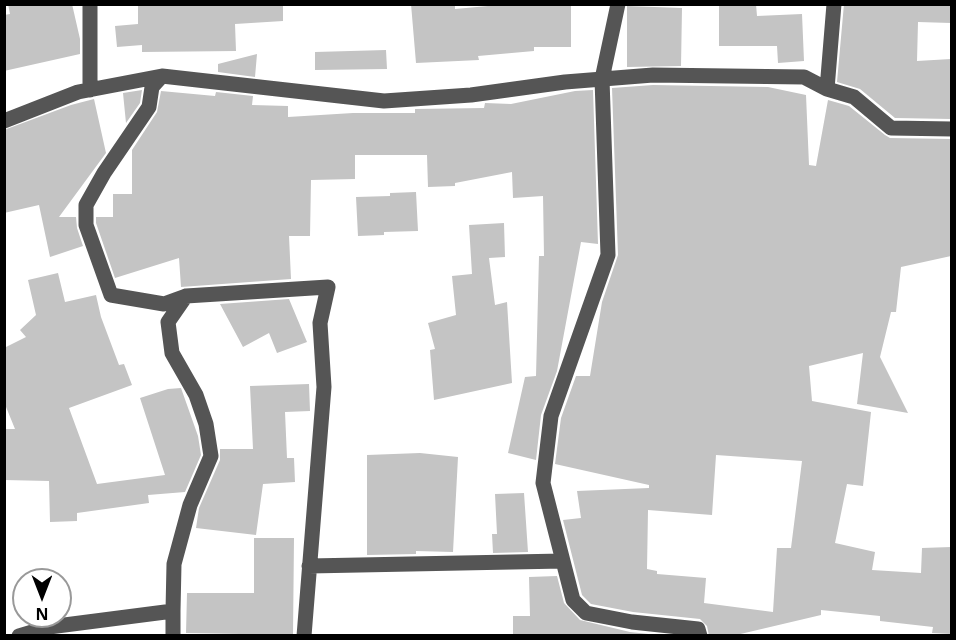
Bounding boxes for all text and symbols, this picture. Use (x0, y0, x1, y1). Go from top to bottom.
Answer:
north arrow (12, 568, 72, 628)
text: N (36, 603, 49, 625)

